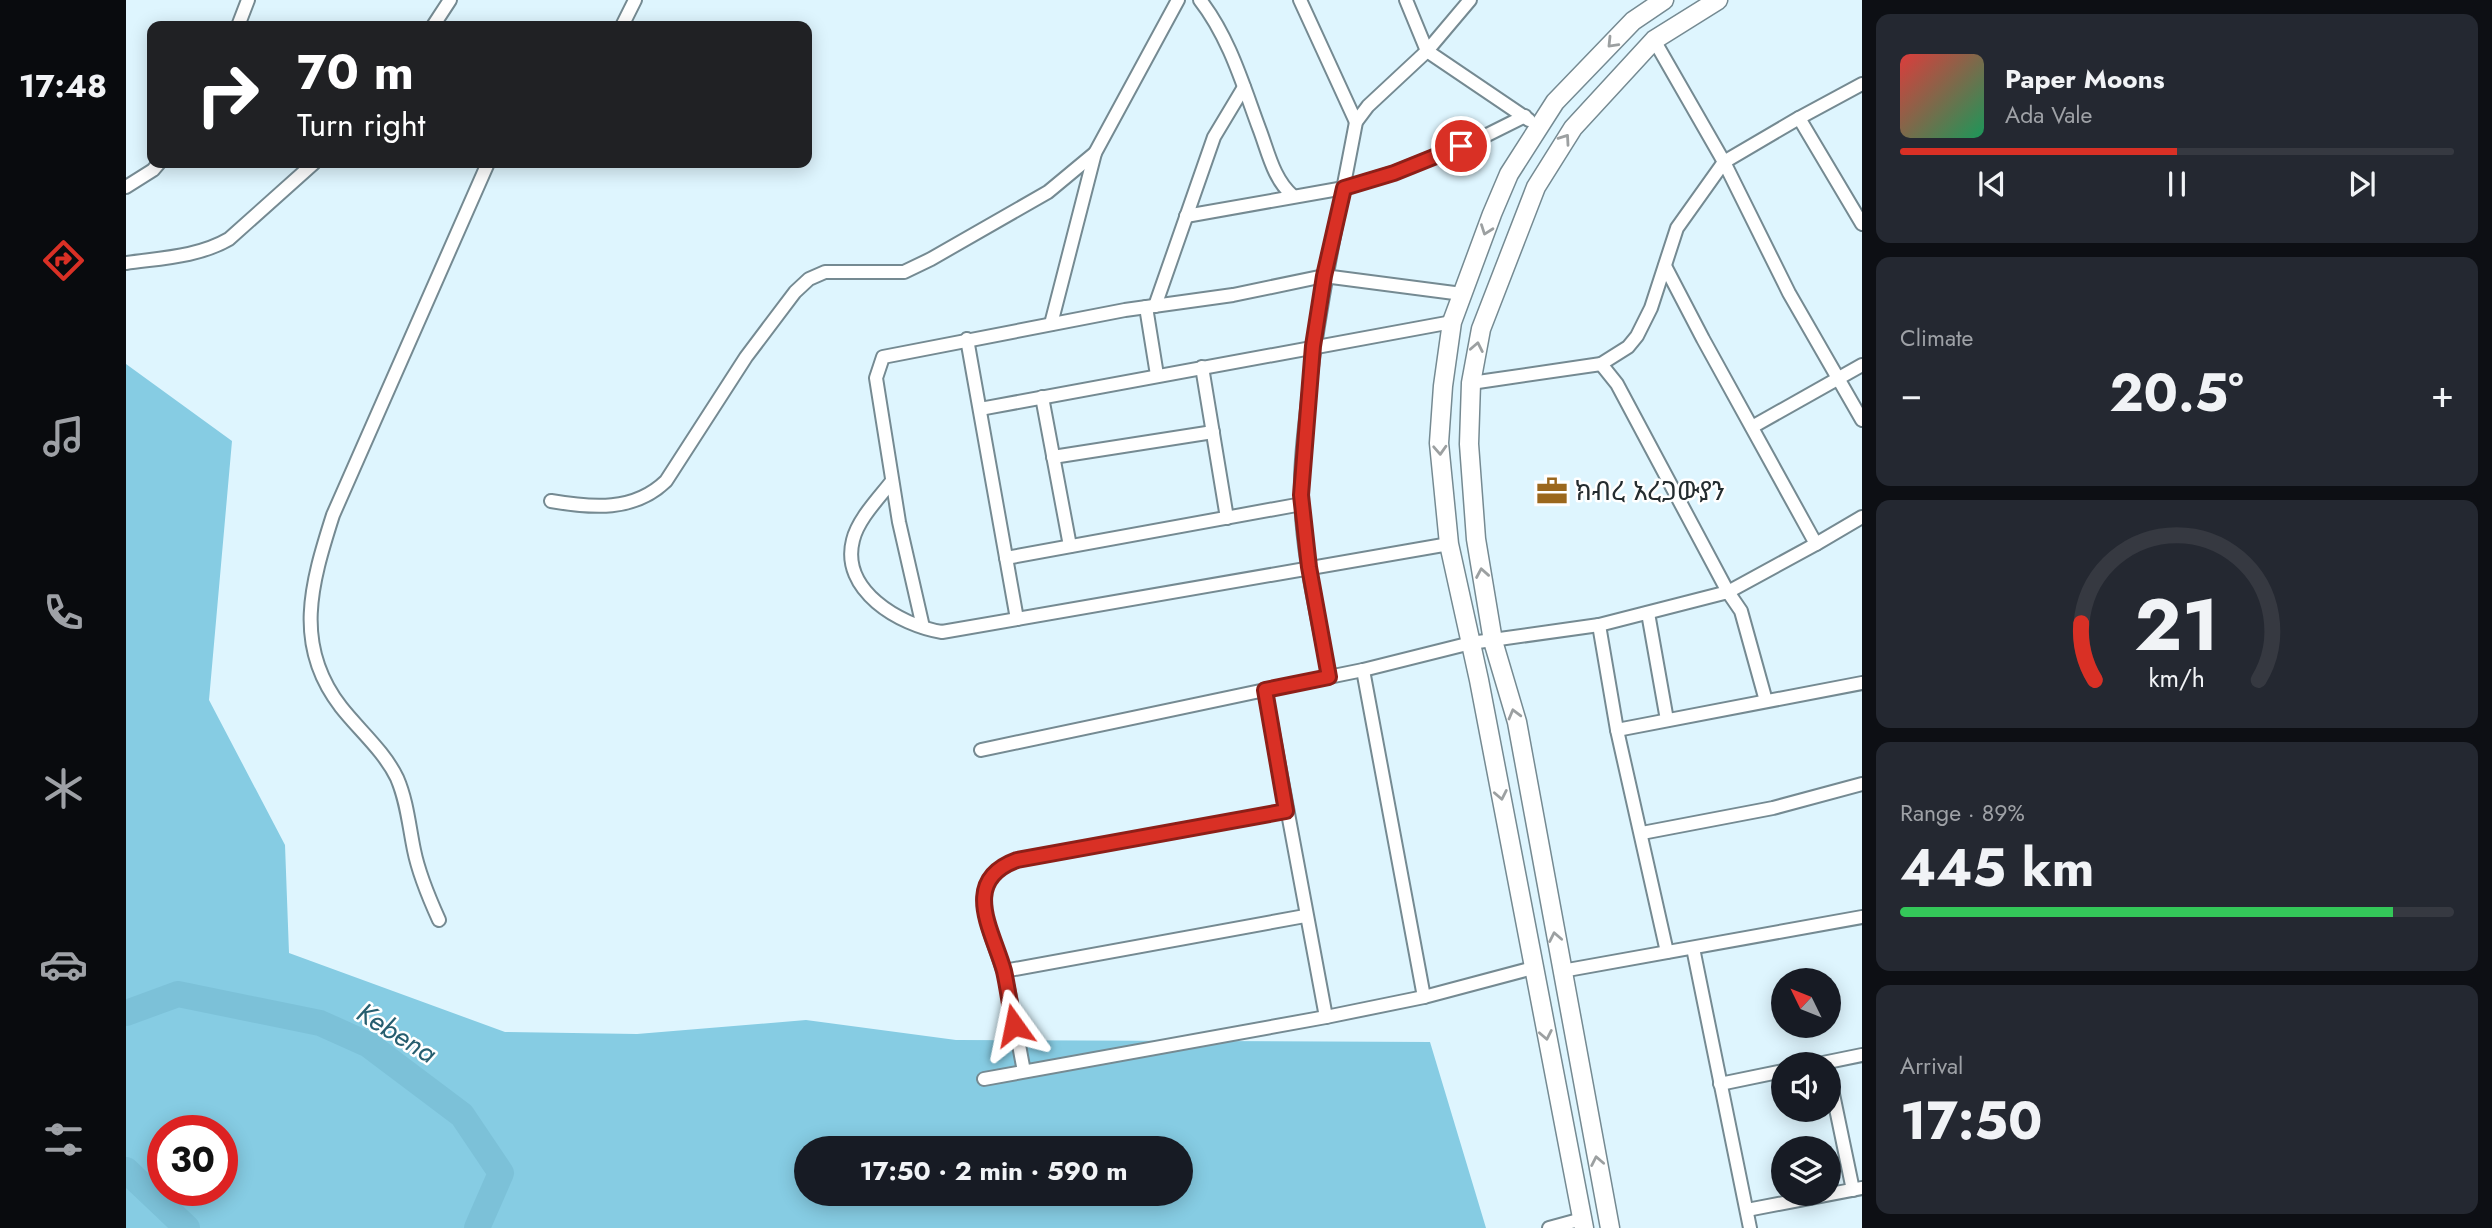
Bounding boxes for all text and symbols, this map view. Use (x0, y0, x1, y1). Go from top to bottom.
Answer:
one-way arrow (1607, 35, 1620, 48)
text: 70 m (297, 37, 414, 107)
icon: right (182, 49, 273, 140)
text: Paper Moons (2005, 60, 2165, 98)
text: 17:48 (19, 63, 107, 109)
text: Ada Vale (2005, 98, 2092, 132)
text: Turn right (297, 102, 426, 148)
pin (1431, 116, 1491, 176)
icon: arrive (1442, 127, 1480, 165)
one-way arrow (1557, 134, 1569, 147)
icon: previous (1973, 165, 2011, 203)
icon: pause (2158, 165, 2196, 203)
icon: next (2343, 165, 2381, 203)
one-way arrow (1480, 223, 1494, 235)
icon: directions (39, 236, 88, 285)
text: Climate (1900, 321, 1973, 355)
one-way arrow (1469, 341, 1484, 353)
text: 20.5° (2109, 355, 2244, 431)
text: − (1900, 366, 1922, 421)
text: + (2431, 366, 2454, 421)
icon: music (39, 412, 88, 461)
one-way arrow (1433, 445, 1448, 456)
place label: ክብረ አረጋውያን (1575, 472, 1725, 510)
office icon: ክብረ አረጋውያን (1535, 474, 1569, 508)
one-way arrow (1475, 568, 1490, 579)
text: 21 (2135, 572, 2219, 677)
icon: phone (39, 588, 88, 637)
text: km/h (2149, 660, 2205, 696)
one-way arrow (1508, 708, 1523, 720)
icon: climate (39, 764, 88, 813)
one-way arrow (1492, 789, 1507, 801)
text: Range · 89% (1900, 796, 2025, 830)
text: 445 km (1900, 830, 2094, 906)
one-way arrow (1548, 931, 1563, 943)
icon: car (39, 940, 88, 989)
north arrow (1771, 968, 1841, 1038)
map controls (1771, 968, 1841, 1206)
position arrow (977, 988, 1051, 1062)
water label: Kebena (349, 992, 445, 1074)
one-way arrow (1538, 1029, 1553, 1041)
text: Arrival (1900, 1049, 1963, 1083)
button: sound (1771, 1052, 1841, 1122)
text: 17:50 (1900, 1083, 2043, 1159)
icon: filters (39, 1115, 88, 1164)
speed limit sign: 30 (147, 1115, 238, 1206)
button: layers (1771, 1136, 1841, 1206)
text: 17:50 · 2 min · 590 m (859, 1152, 1128, 1190)
one-way arrow (1590, 1155, 1605, 1167)

